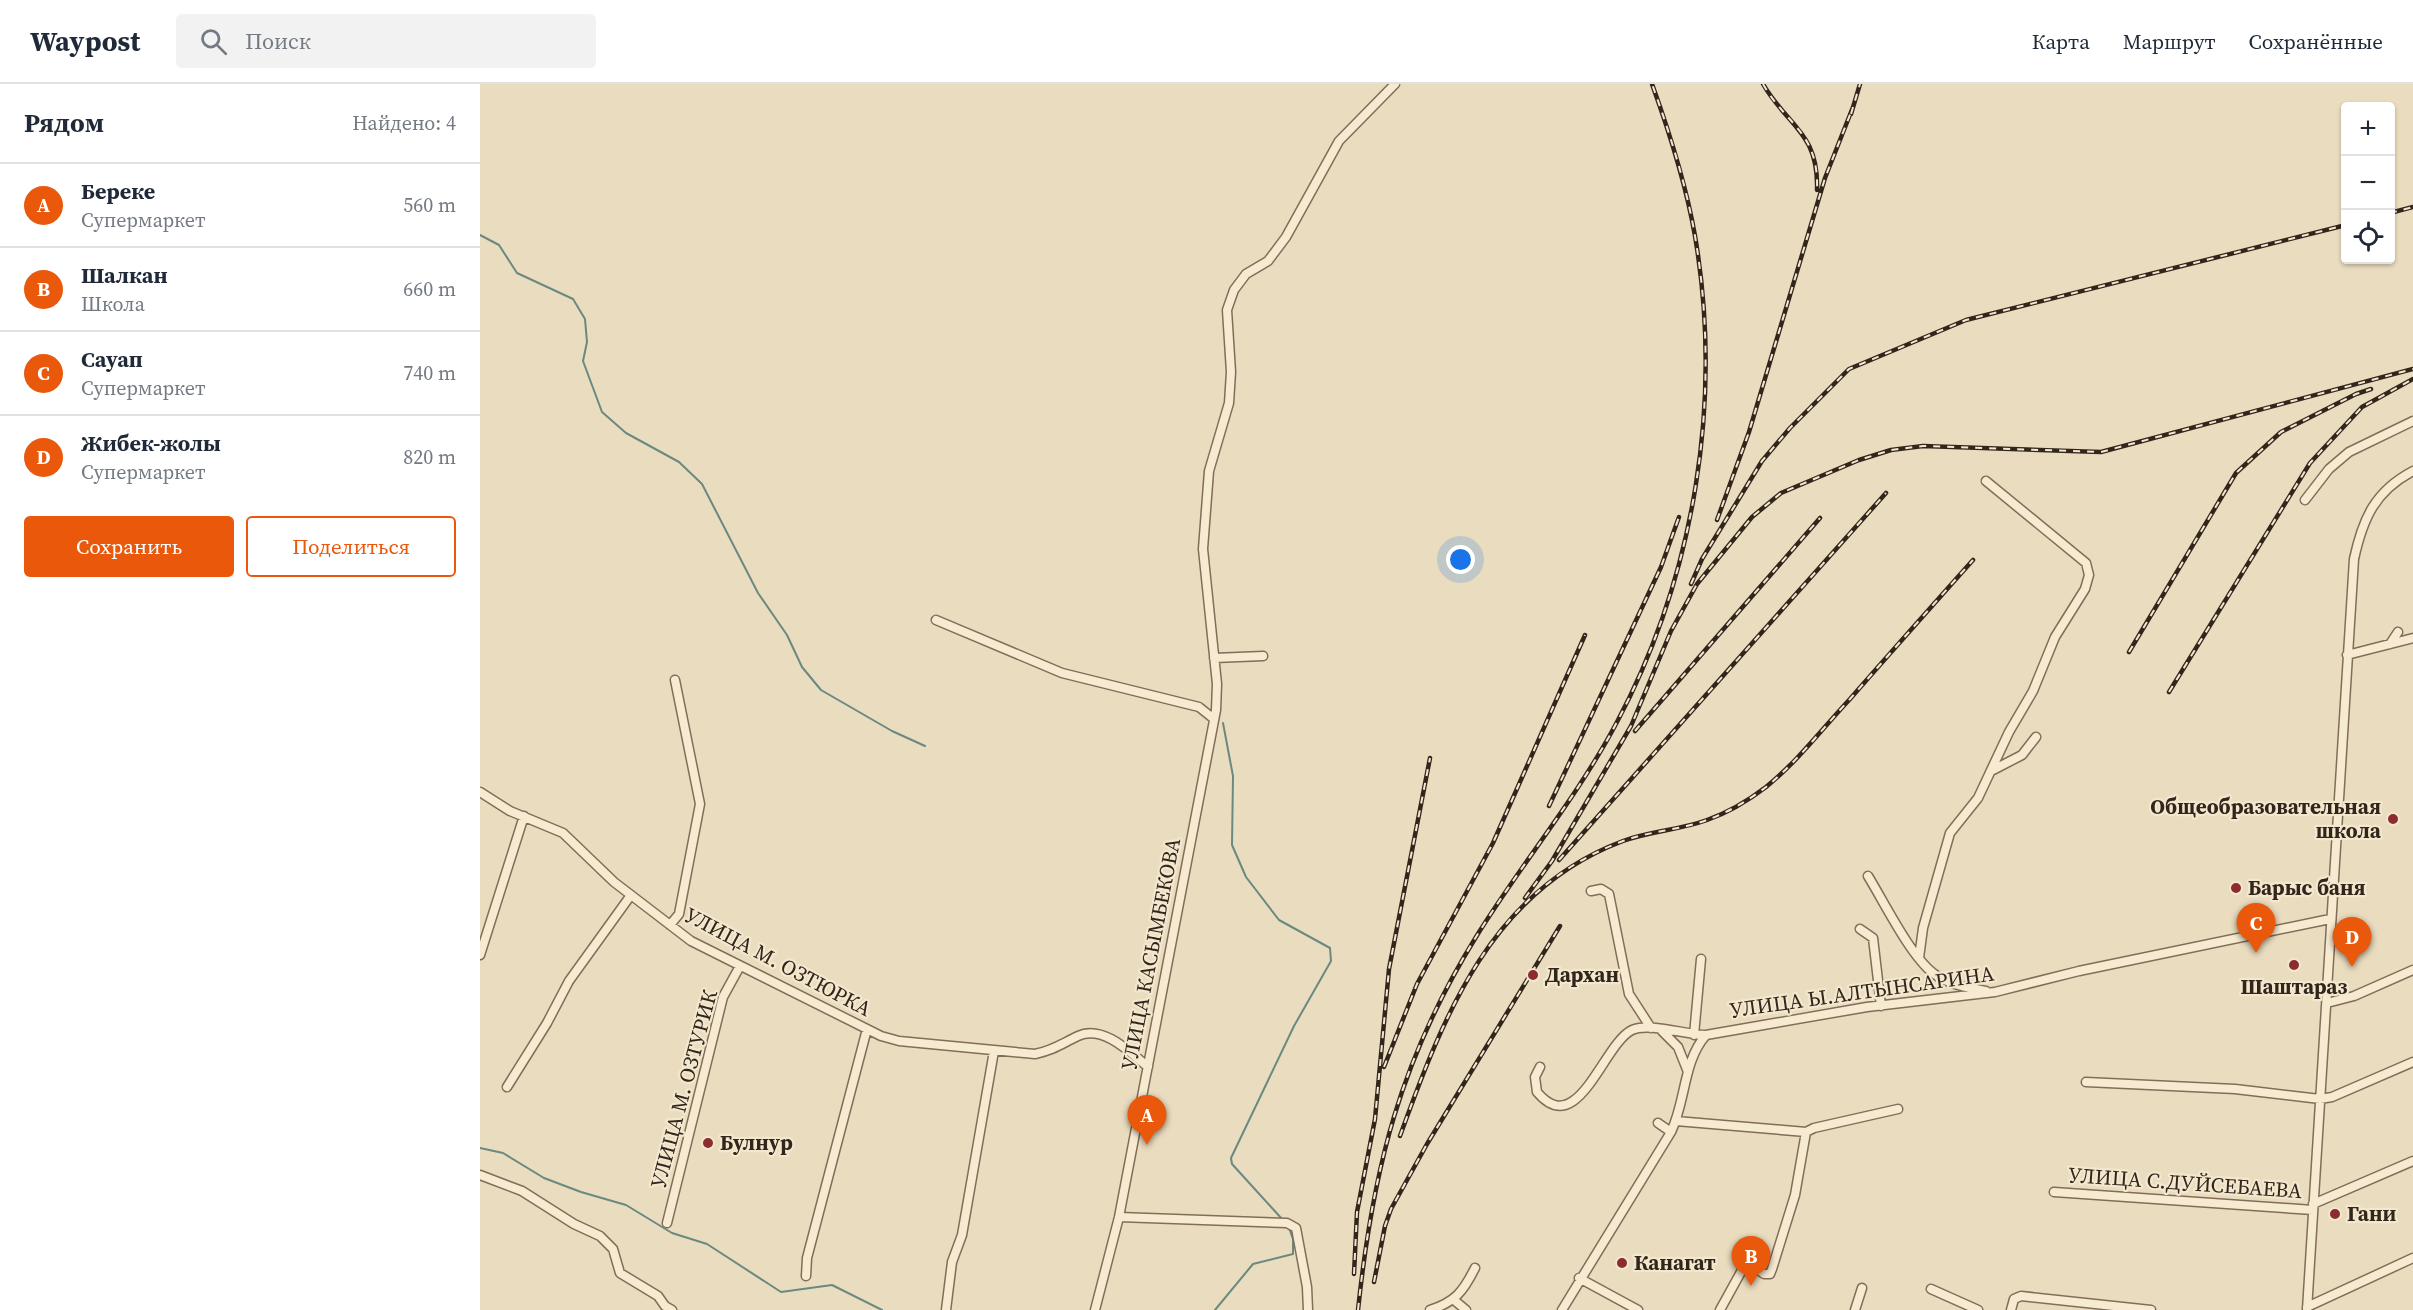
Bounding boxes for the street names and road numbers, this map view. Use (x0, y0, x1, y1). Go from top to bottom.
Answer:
street label: УЛИЦА КАСЫМБЕКОВА (1114, 835, 1187, 1072)
street label: УЛИЦА М. ОЗТЮРКА (680, 900, 877, 1023)
street label: УЛИЦА Ы.АЛТЫНСАРИНА (1728, 959, 1996, 1024)
street label: УЛИЦА М. ОЗТУРИК (643, 986, 724, 1191)
street label: УЛИЦА С.ДУЙСЕБАЕВА (2067, 1160, 2303, 1205)

